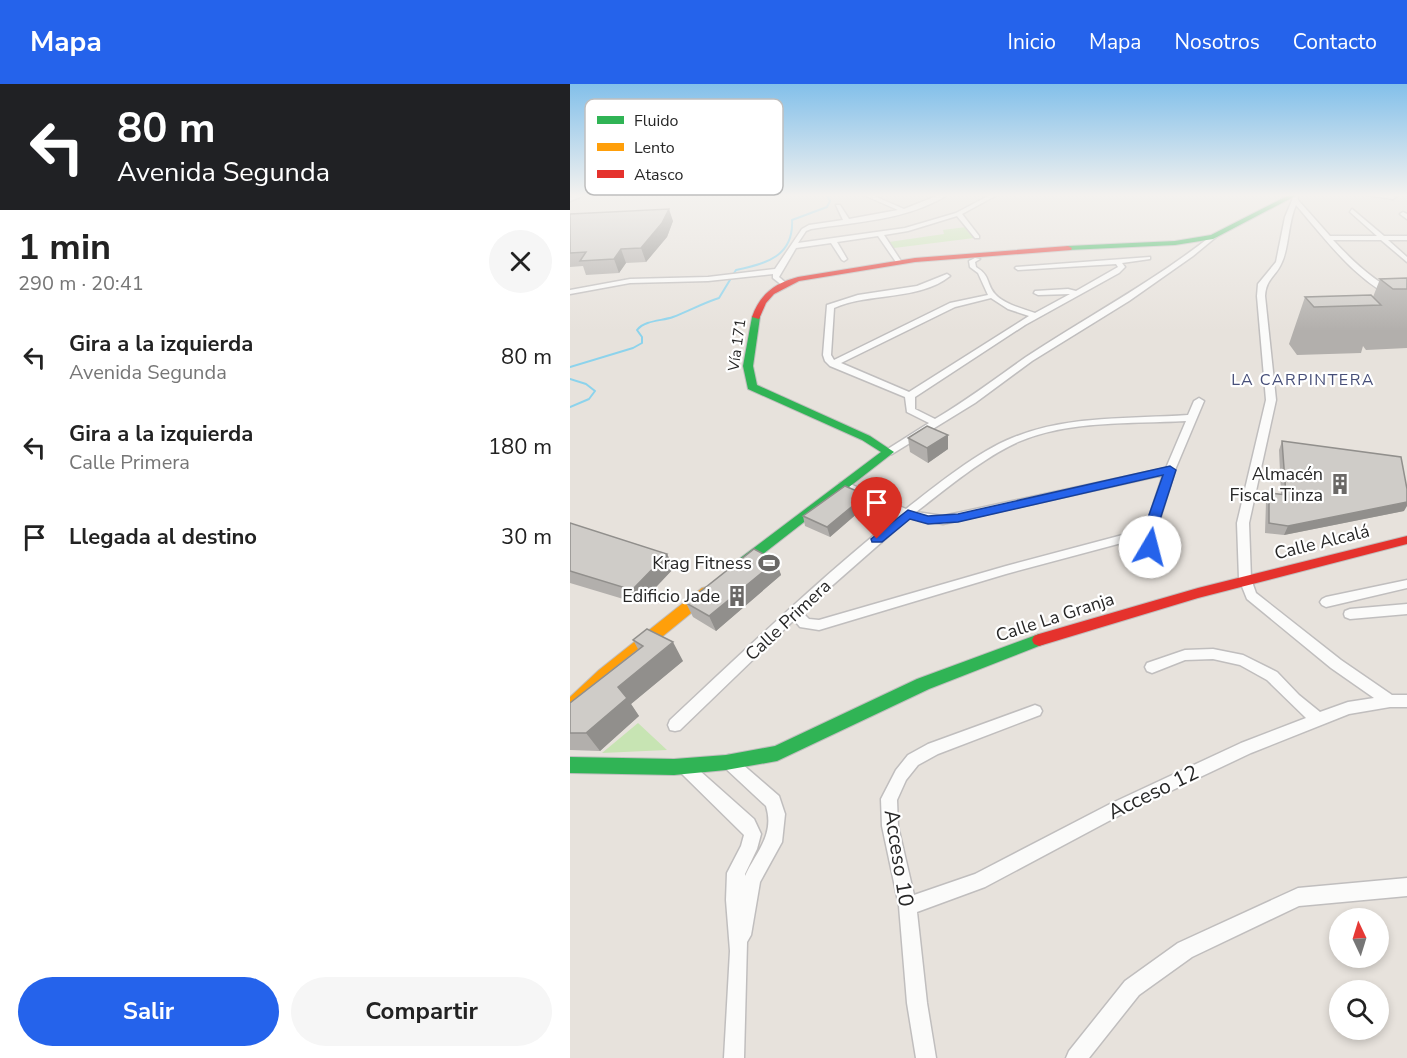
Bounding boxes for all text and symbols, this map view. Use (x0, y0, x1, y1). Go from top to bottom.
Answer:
text: Mapa (30, 23, 102, 61)
text: Inicio (1008, 28, 1056, 56)
text: Mapa (1089, 28, 1141, 56)
text: Nosotros (1174, 28, 1260, 56)
text: Contacto (1293, 28, 1377, 56)
legend (585, 99, 783, 195)
text: 80 m (117, 100, 216, 157)
icon: left (18, 108, 96, 186)
text: Fluido (634, 110, 679, 132)
text: Lento (634, 137, 675, 159)
text: Avenida Segunda (117, 154, 330, 191)
text: Atasco (634, 164, 683, 186)
text: 1 min (18, 223, 111, 272)
button: close (489, 230, 552, 293)
text: 290 m · 20:41 (18, 270, 144, 297)
street label: Vía 171 (723, 318, 751, 373)
text: Gira a la izquierda (69, 329, 253, 359)
icon: left (18, 341, 51, 374)
text: 80 m (501, 342, 552, 372)
text: Avenida Segunda (69, 359, 227, 386)
district label: LA CARPINTERA (1231, 369, 1375, 391)
text: Gira a la izquierda (69, 419, 253, 449)
icon: left (18, 431, 51, 464)
text: 180 m (488, 432, 552, 462)
text: Calle Primera (69, 449, 190, 476)
place label: Almacén Fiscal Tinza (1230, 462, 1323, 507)
building icon: Almacén Fiscal Tinza (1328, 472, 1352, 496)
pin (851, 477, 902, 539)
icon: arrive (860, 486, 893, 519)
position arrow (1118, 515, 1182, 579)
street label: Calle Alcalá (1272, 519, 1372, 565)
icon: arrive (18, 521, 51, 554)
text: Llegada al destino (69, 522, 257, 552)
text: 30 m (501, 522, 552, 552)
place label: Krag Fitness (652, 551, 752, 575)
sports icon: Krag Fitness (757, 551, 781, 575)
street label: Calle Primera (740, 574, 836, 666)
place label: Edificio Jade (622, 584, 720, 608)
building icon: Edificio Jade (725, 584, 749, 608)
street label: Calle La Granja (993, 587, 1117, 647)
street label: Acceso 12 (1103, 758, 1203, 826)
street label: Acceso 10 (878, 808, 920, 908)
north arrow (1329, 908, 1389, 968)
map controls (1329, 908, 1389, 1040)
button: Salir (18, 977, 279, 1046)
button: Compartir (291, 977, 552, 1046)
button: search (1329, 980, 1389, 1040)

